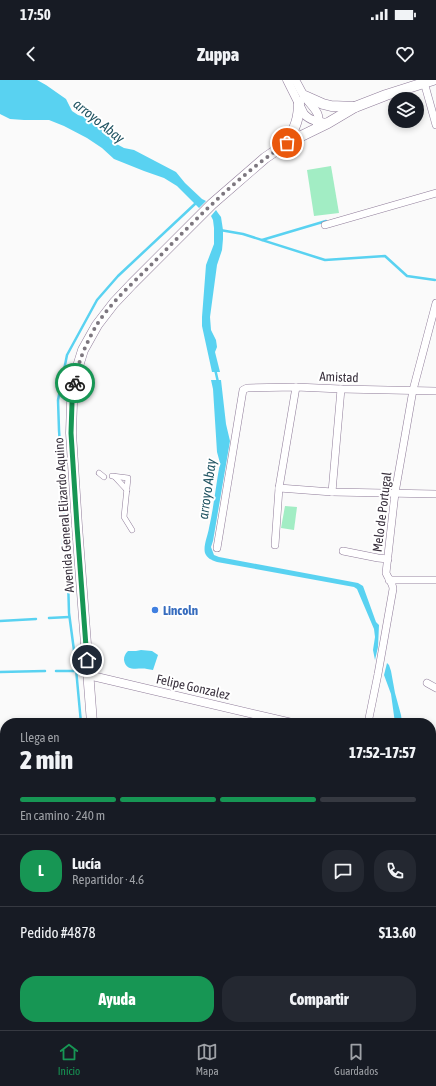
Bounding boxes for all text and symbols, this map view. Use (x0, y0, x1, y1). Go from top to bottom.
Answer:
text: 17:50 (20, 6, 51, 23)
icon: back (20, 43, 42, 65)
icon: heart (394, 43, 416, 65)
text: Zuppa (197, 44, 239, 65)
map controls (388, 92, 424, 128)
button: layers (388, 92, 424, 128)
water label: arroyo Abay (70, 96, 128, 146)
pin (270, 126, 304, 160)
icon: bag (276, 132, 298, 154)
courier (55, 363, 95, 403)
street label: Amistad (319, 369, 359, 385)
icon: bike (64, 372, 86, 394)
street label: Avenida General Elizardo Aquino (51, 437, 77, 593)
water label: arroyo Abay (195, 458, 219, 520)
street label: Melo de Portugal (370, 471, 394, 553)
place label: Lincoln (163, 603, 198, 618)
marker: Lincoln (150, 605, 160, 615)
pin (70, 643, 104, 677)
icon: home (76, 649, 98, 671)
street label: Felipe Gonzalez (155, 671, 232, 703)
text: Llega en (20, 730, 60, 745)
text: 17:52–17:57 (349, 744, 416, 761)
text: 2 min (20, 745, 73, 775)
text: En camino · 240 m (20, 808, 105, 823)
button: chat (322, 850, 364, 892)
button: phone (374, 850, 416, 892)
text: Lucía (72, 855, 101, 872)
text: L (38, 862, 44, 879)
text: Repartidor · 4.6 (72, 872, 144, 887)
text: Pedido #4878 (20, 924, 96, 941)
text: $13.60 (379, 924, 416, 941)
button: Ayuda (20, 976, 214, 1022)
button: Compartir (222, 976, 416, 1022)
tab: Inicio (58, 1041, 80, 1077)
tab: Mapa (196, 1041, 219, 1077)
tab: Guardados (334, 1041, 378, 1077)

